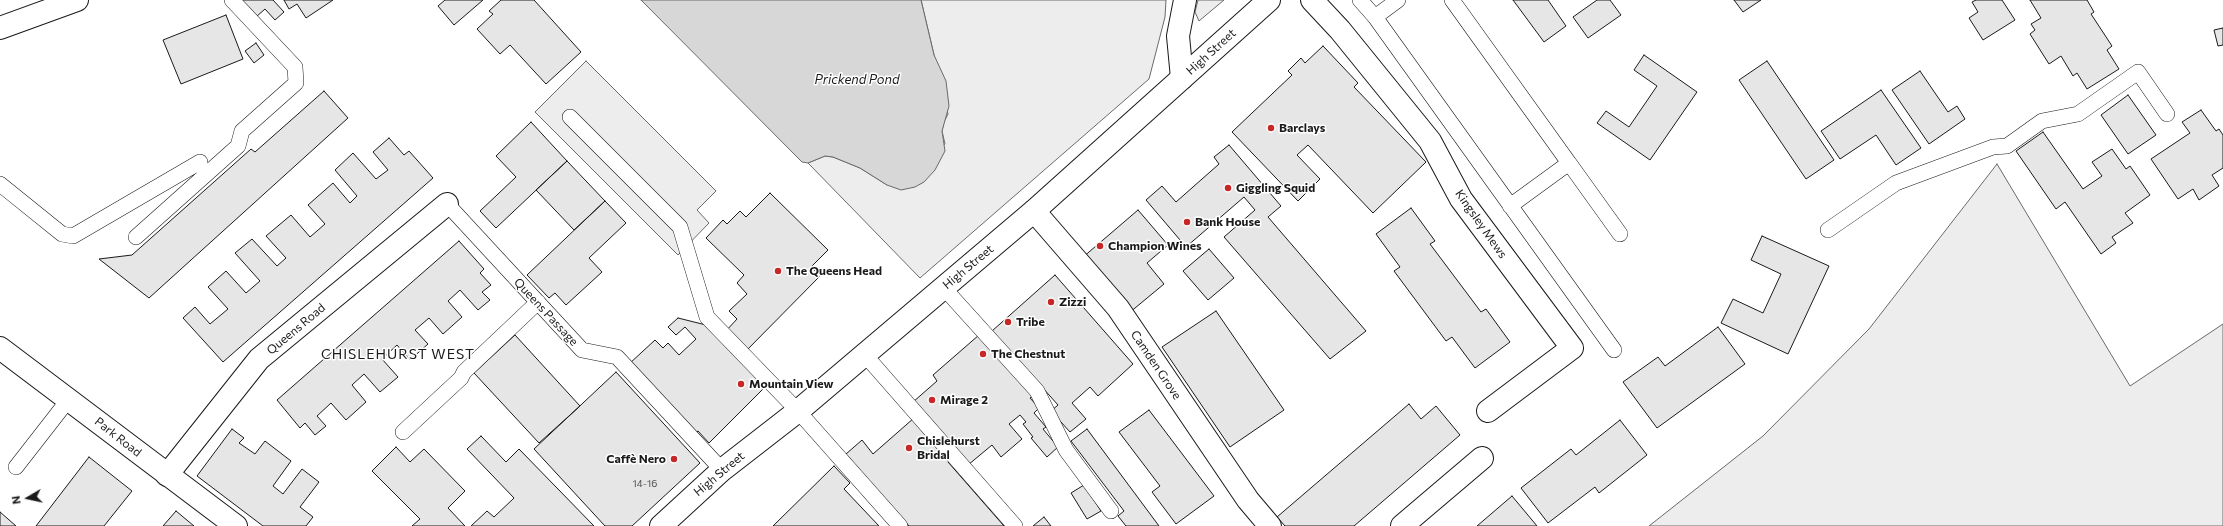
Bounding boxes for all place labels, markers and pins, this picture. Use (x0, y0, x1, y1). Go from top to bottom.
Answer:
place label: Barclays (1279, 121, 1325, 135)
marker: Barclays (1266, 123, 1276, 133)
place label: Giggling Squid (1236, 181, 1315, 195)
marker: Giggling Squid (1223, 183, 1233, 193)
place label: Bank House (1195, 215, 1260, 229)
marker: Bank House (1182, 217, 1192, 227)
place label: Champion Wines (1108, 239, 1202, 253)
marker: Champion Wines (1095, 241, 1105, 251)
place label: The Queens Head (786, 264, 882, 278)
marker: The Queens Head (773, 266, 783, 276)
place label: Zizzi (1059, 295, 1086, 309)
marker: Zizzi (1046, 297, 1056, 307)
place label: Tribe (1016, 315, 1045, 329)
marker: Tribe (1003, 317, 1013, 327)
place label: The Chestnut (991, 347, 1065, 361)
marker: The Chestnut (978, 349, 988, 359)
place label: Mountain View (749, 377, 833, 391)
marker: Mountain View (736, 379, 746, 389)
place label: Mirage 2 (940, 393, 988, 407)
marker: Mirage 2 (927, 395, 937, 405)
place label: Chislehurst Bridal (917, 434, 980, 462)
marker: Chislehurst Bridal (904, 443, 914, 453)
place label: Caffè Nero (606, 452, 666, 466)
marker: Caffè Nero (669, 454, 679, 464)

